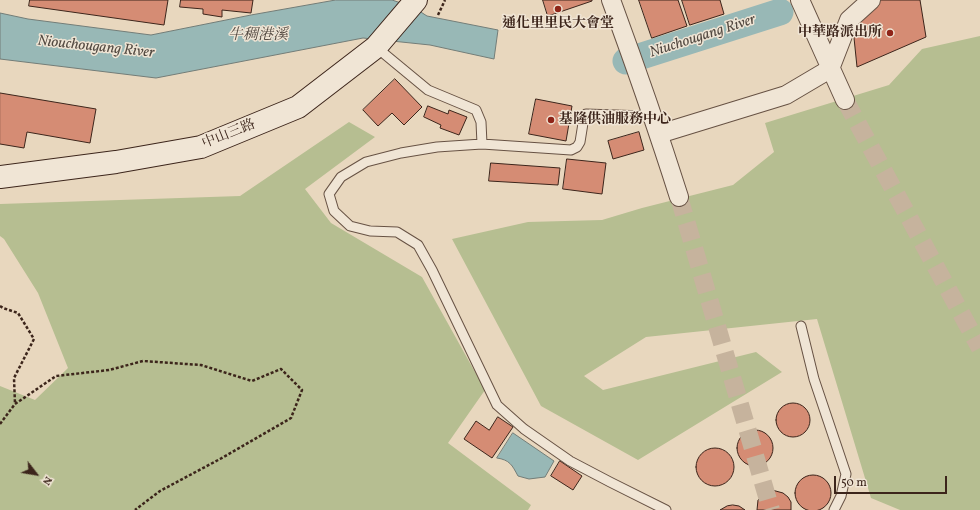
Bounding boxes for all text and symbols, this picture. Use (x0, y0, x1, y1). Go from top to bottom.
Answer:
marker: 通化里里民大會堂 (553, 4, 563, 14)
water label: Niuchougang River (648, 11, 758, 63)
place label: 通化里里民大會堂 (502, 16, 614, 32)
place label: 中華路派出所 (798, 25, 882, 41)
water label: 牛稠港溪 (228, 27, 288, 45)
marker: 中華路派出所 (885, 28, 895, 38)
water label: Niouchougang River (37, 33, 155, 63)
place label: 基隆供油服務中心 (559, 112, 671, 128)
marker: 基隆供油服務中心 (546, 115, 556, 125)
street label: 中山三路 (200, 117, 258, 153)
north arrow (16, 454, 56, 494)
scale bar (836, 468, 949, 494)
text: N (38, 473, 55, 488)
text: 50 m (841, 475, 867, 491)

